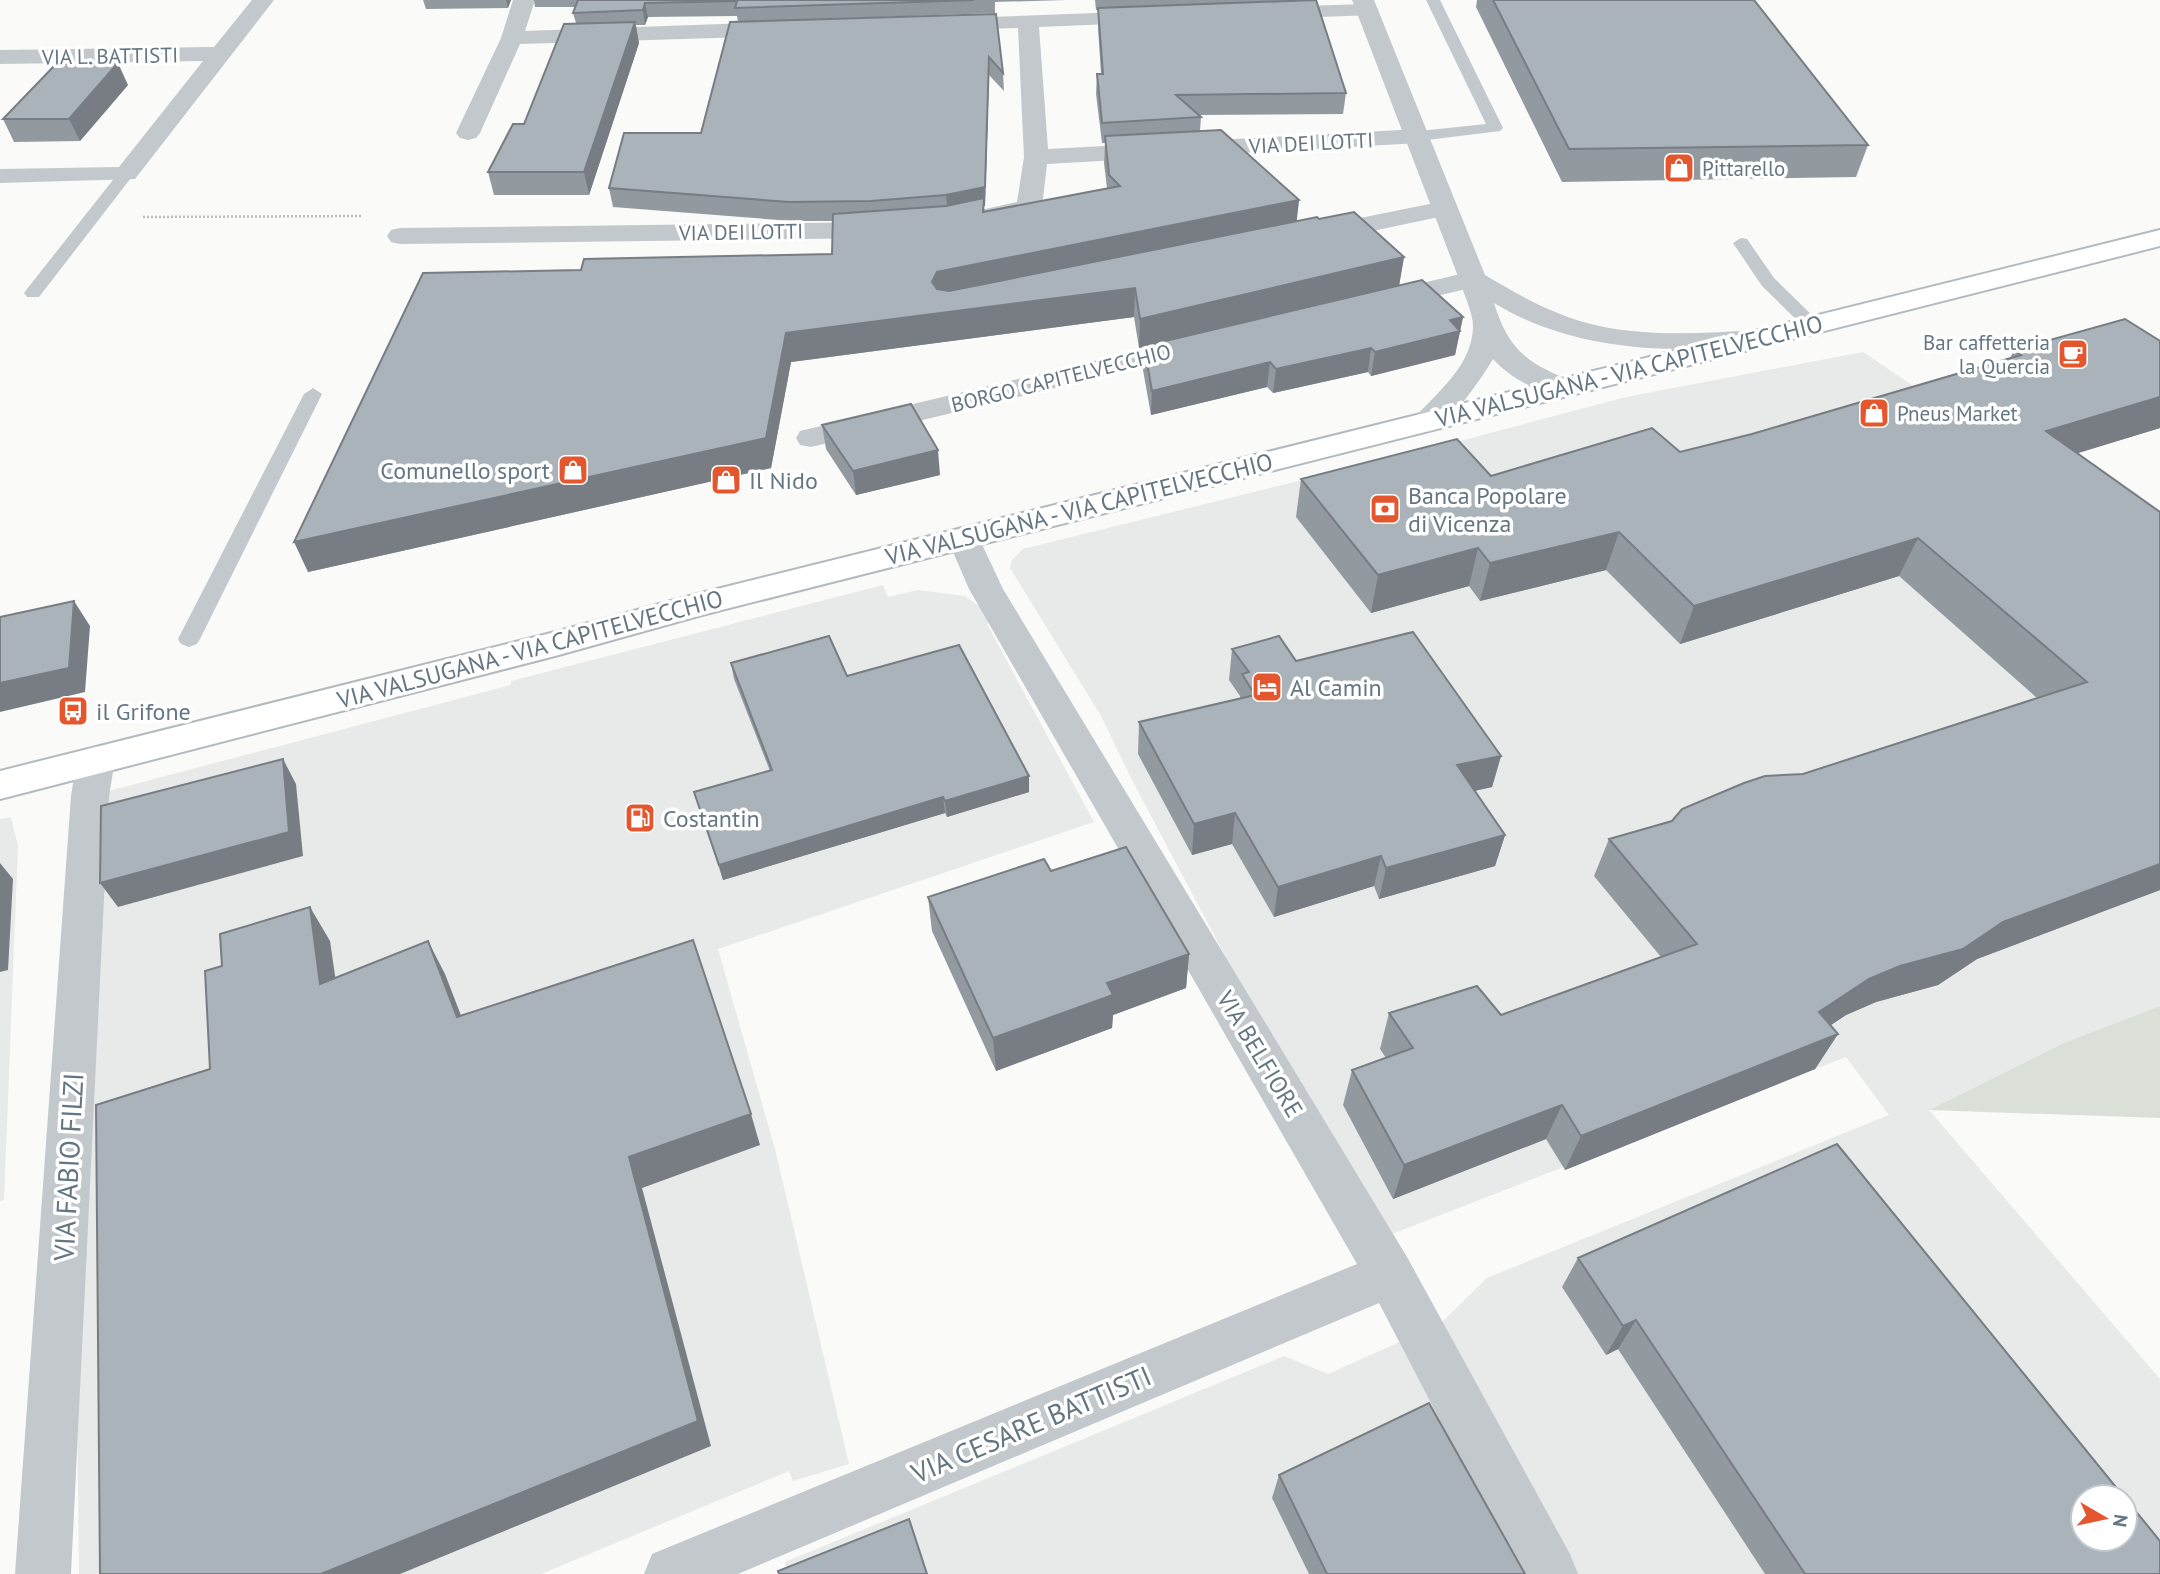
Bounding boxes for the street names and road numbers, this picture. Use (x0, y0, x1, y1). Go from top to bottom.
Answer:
street label: VIA L. BATTISTI (41, 41, 178, 71)
street label: VIA DEI LOTTI (1247, 126, 1374, 160)
street label: VIA DEI LOTTI (678, 217, 803, 247)
street label: VIA VALSUGANA - VIA CAPITELVECCHIO (1431, 308, 1826, 434)
street label: BORGO CAPITELVECCHIO (948, 338, 1174, 418)
street label: VIA VALSUGANA - VIA CAPITELVECCHIO (881, 446, 1276, 572)
street label: VIA VALSUGANA - VIA CAPITELVECCHIO (333, 583, 726, 716)
street label: VIA BELFIORE (1210, 984, 1310, 1123)
street label: VIA FABIO FILZI (45, 1072, 91, 1263)
street label: VIA CESARE BATTISTI (904, 1357, 1157, 1492)

